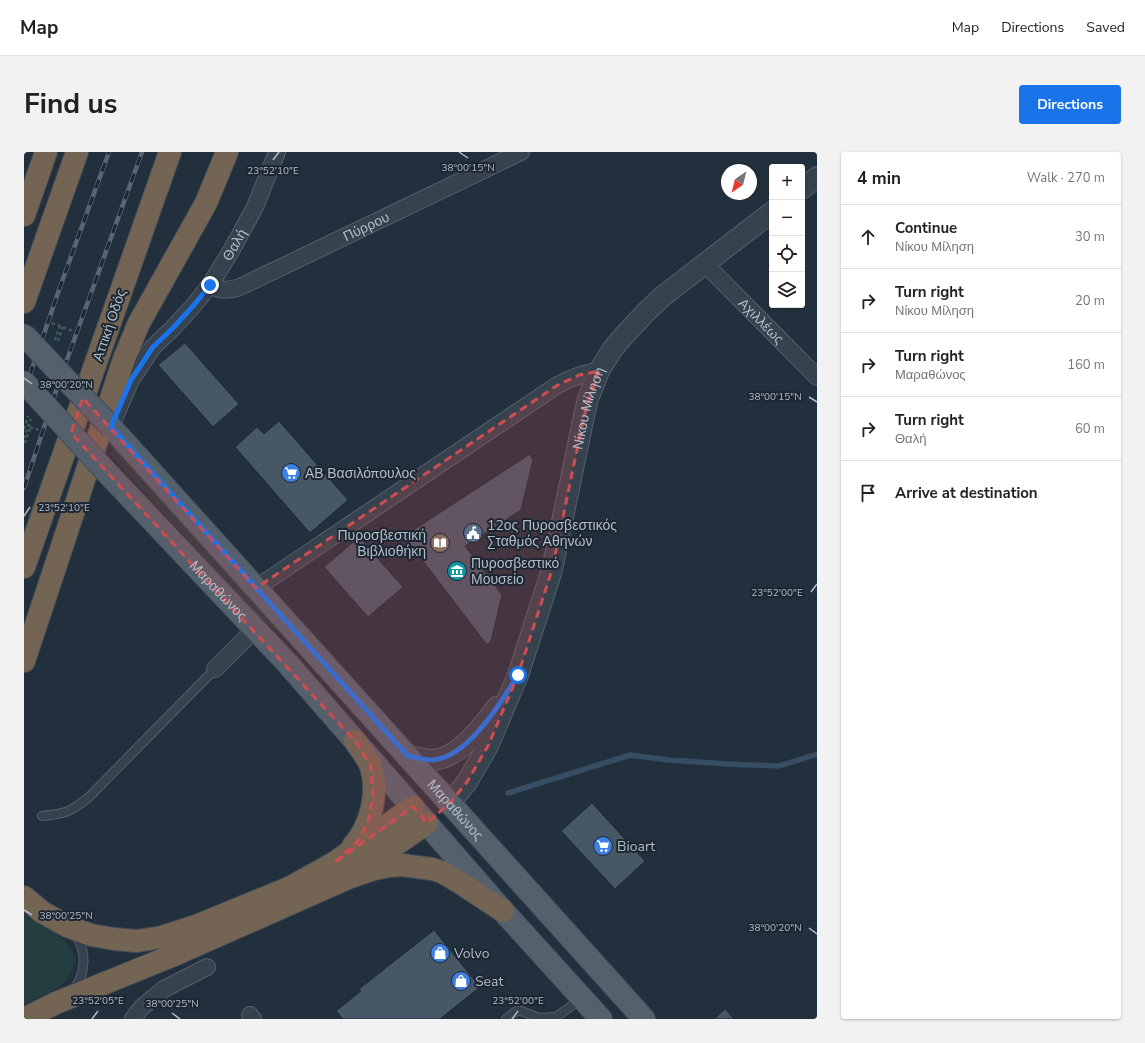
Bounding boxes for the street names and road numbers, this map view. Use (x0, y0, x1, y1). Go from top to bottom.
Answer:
street label: Πύρρου (340, 208, 393, 246)
street label: Θαλή (218, 226, 251, 265)
street label: Αττική Οδός (88, 286, 131, 364)
street label: Αχιλλέως (734, 294, 788, 348)
street label: Νίκου Μίληση (568, 364, 610, 451)
street label: Μαραθώνος (185, 557, 251, 625)
street label: Μαραθώνος (423, 775, 488, 845)

